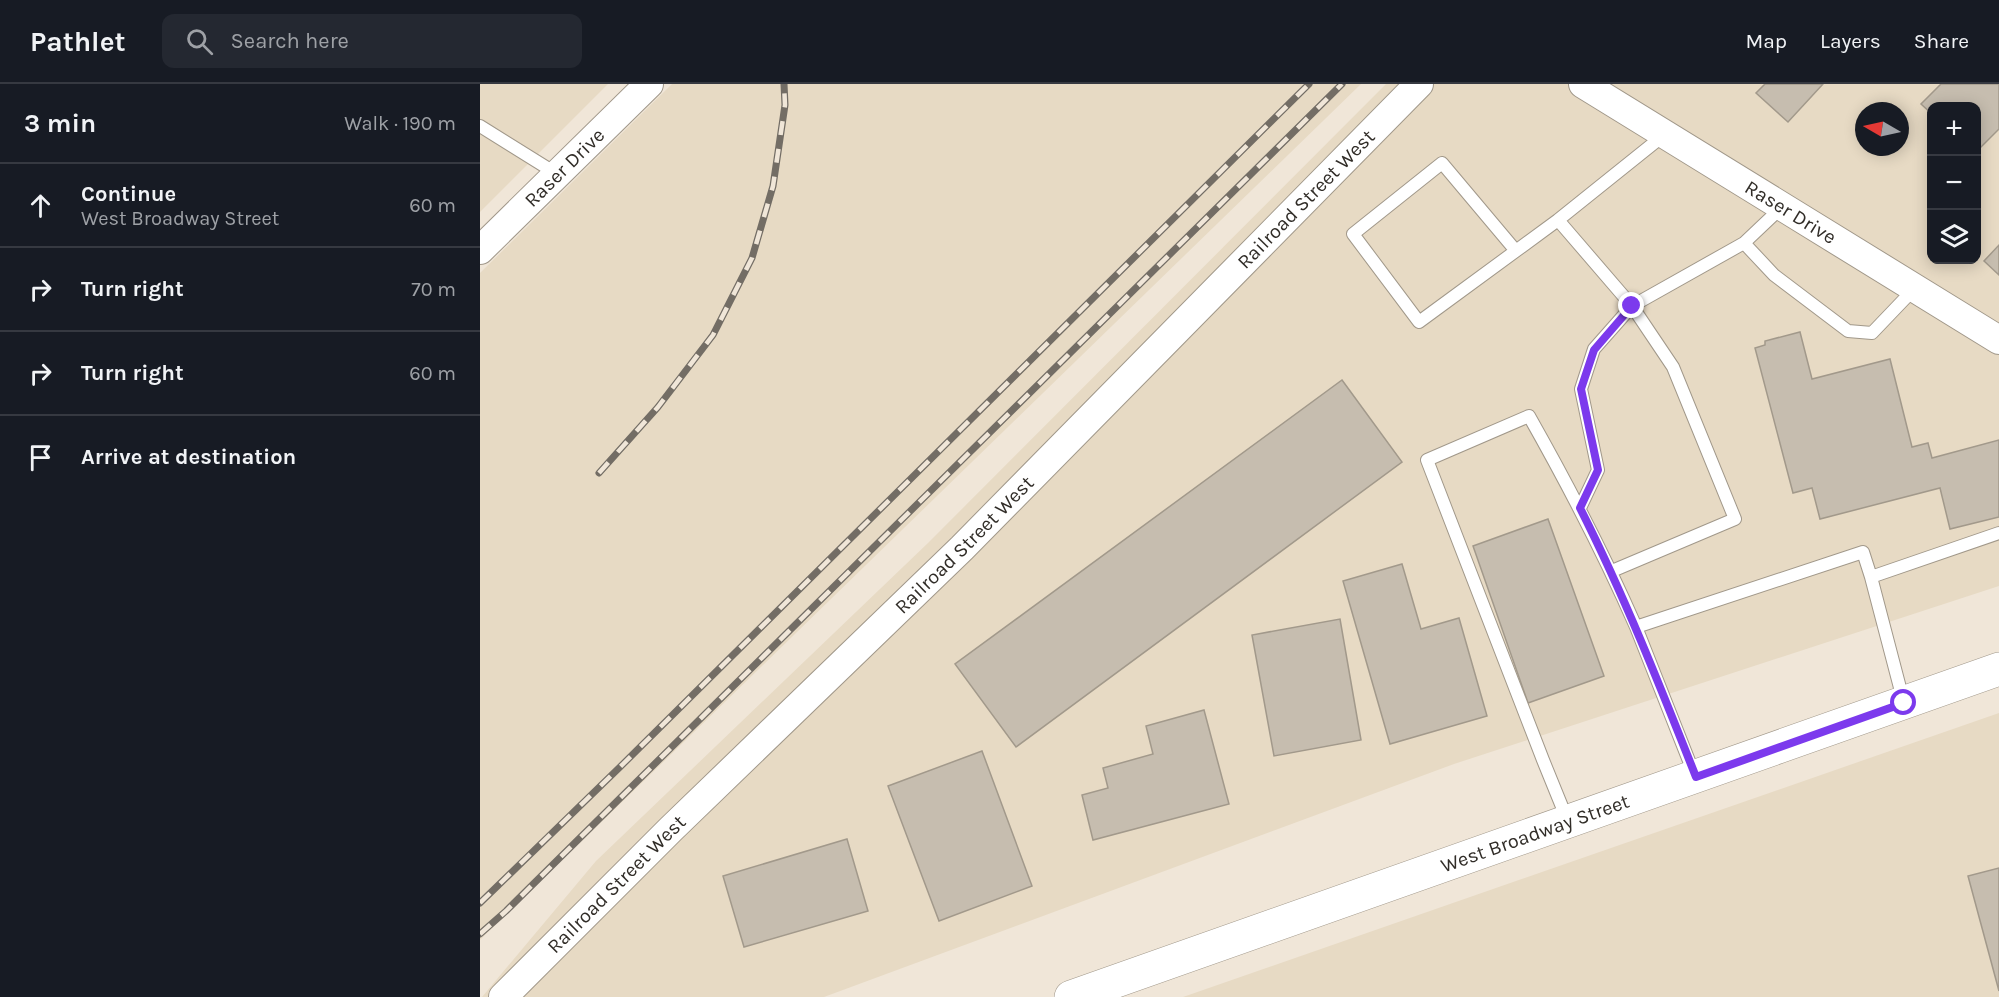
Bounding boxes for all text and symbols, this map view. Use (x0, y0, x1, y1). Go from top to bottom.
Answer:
search box (162, 14, 582, 68)
text: Pathlet (30, 25, 126, 58)
icon: search (183, 25, 216, 58)
text: Search here (231, 28, 349, 54)
text: Map (1745, 29, 1787, 53)
text: Layers (1820, 29, 1881, 53)
text: Share (1914, 29, 1969, 53)
north arrow (1855, 102, 1909, 156)
map controls (1927, 102, 1981, 264)
button: + (1927, 102, 1981, 156)
text: 3 min (24, 108, 96, 139)
text: Walk · 190 m (344, 112, 456, 135)
street label: Raser Drive (520, 123, 609, 212)
street label: Railroad Street West (1233, 125, 1380, 274)
button: − (1927, 156, 1981, 210)
street label: Raser Drive (1741, 176, 1840, 249)
text: Continue (81, 181, 176, 207)
icon: ahead (24, 189, 57, 222)
text: 60 m (409, 194, 456, 217)
text: West Broadway Street (81, 207, 279, 230)
button: layers (1927, 210, 1981, 264)
icon: right (24, 273, 57, 306)
text: Turn right (81, 276, 184, 302)
text: 70 m (411, 278, 456, 301)
route end (1618, 292, 1644, 318)
icon: right (24, 357, 57, 390)
text: Turn right (81, 360, 184, 386)
text: 60 m (409, 362, 456, 385)
icon: arrive (24, 441, 57, 474)
text: Arrive at destination (81, 444, 296, 470)
street label: Railroad Street West (890, 471, 1039, 619)
route start (1890, 689, 1916, 715)
street label: West Broadway Street (1438, 789, 1633, 877)
street label: Railroad Street West (543, 810, 691, 958)

